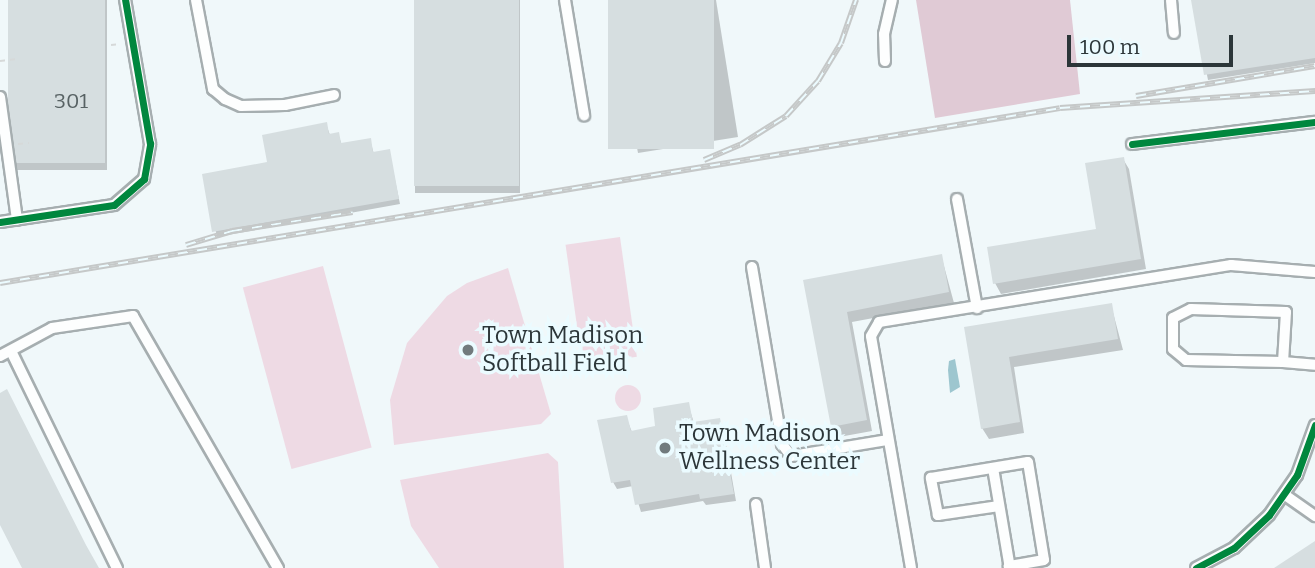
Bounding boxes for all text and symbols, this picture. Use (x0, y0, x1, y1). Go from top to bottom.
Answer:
scale bar (1070, 21, 1236, 65)
text: 100 m (1080, 34, 1140, 60)
house number: 301 (54, 88, 88, 114)
place label: Town Madison Softball Field (482, 322, 643, 378)
marker: Town Madison Softball Field (460, 342, 476, 358)
place label: Town Madison Wellness Center (679, 420, 860, 476)
marker: Town Madison Wellness Center (657, 440, 673, 456)

